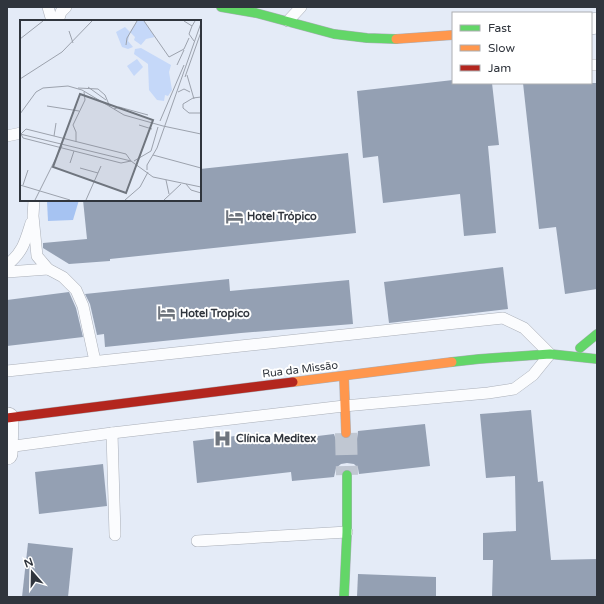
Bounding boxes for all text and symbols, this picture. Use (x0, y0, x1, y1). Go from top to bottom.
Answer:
legend (452, 12, 592, 84)
inset map (20, 20, 201, 201)
text: Fast (488, 21, 512, 35)
text: Slow (488, 41, 515, 55)
text: Jam (488, 61, 511, 75)
hotel icon: Hotel Trópico (224, 206, 244, 226)
place label: Hotel Trópico (247, 210, 317, 224)
hotel icon: Hotel Tropico (157, 303, 177, 323)
place label: Hotel Tropico (180, 307, 250, 321)
street label: Rua da Missão (261, 358, 339, 381)
hospital icon: Clínica Meditex (213, 428, 233, 448)
place label: Clínica Meditex (236, 432, 316, 445)
north arrow (12, 552, 52, 592)
text: N (22, 555, 35, 571)

